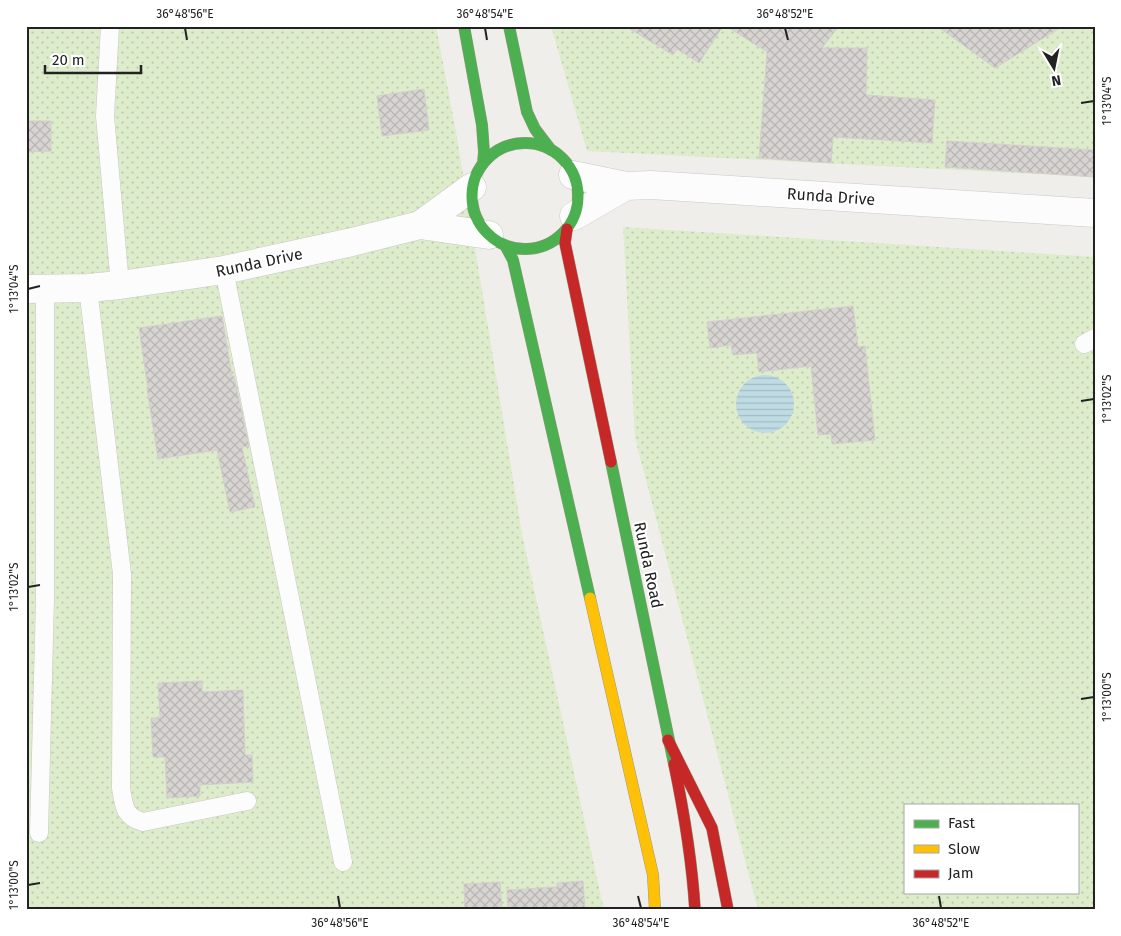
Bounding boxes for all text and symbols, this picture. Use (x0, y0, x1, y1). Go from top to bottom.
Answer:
text: 36°48'56"E (156, 7, 214, 21)
text: 36°48'54"E (457, 7, 514, 21)
text: 36°48'52"E (756, 7, 814, 21)
scale bar (45, 42, 141, 74)
north arrow (1028, 42, 1078, 92)
text: 20 m (52, 51, 85, 69)
text: N (1050, 71, 1062, 89)
text: 1°13'04"S (1100, 76, 1114, 125)
street label: Runda Drive (786, 184, 876, 209)
street label: Runda Drive (214, 244, 304, 281)
text: 1°13'04"S (7, 264, 21, 313)
text: 1°13'02"S (1100, 374, 1114, 423)
street label: Runda Road (630, 520, 667, 610)
text: 1°13'02"S (7, 562, 21, 611)
text: 1°13'00"S (1100, 672, 1114, 722)
legend (904, 804, 1078, 894)
text: Fast (948, 814, 975, 832)
text: Slow (948, 840, 980, 858)
text: 1°13'00"S (7, 860, 21, 910)
text: Jam (948, 864, 974, 882)
text: 36°48'56"E (311, 916, 369, 930)
text: 36°48'54"E (613, 916, 670, 930)
text: 36°48'52"E (912, 916, 970, 930)

